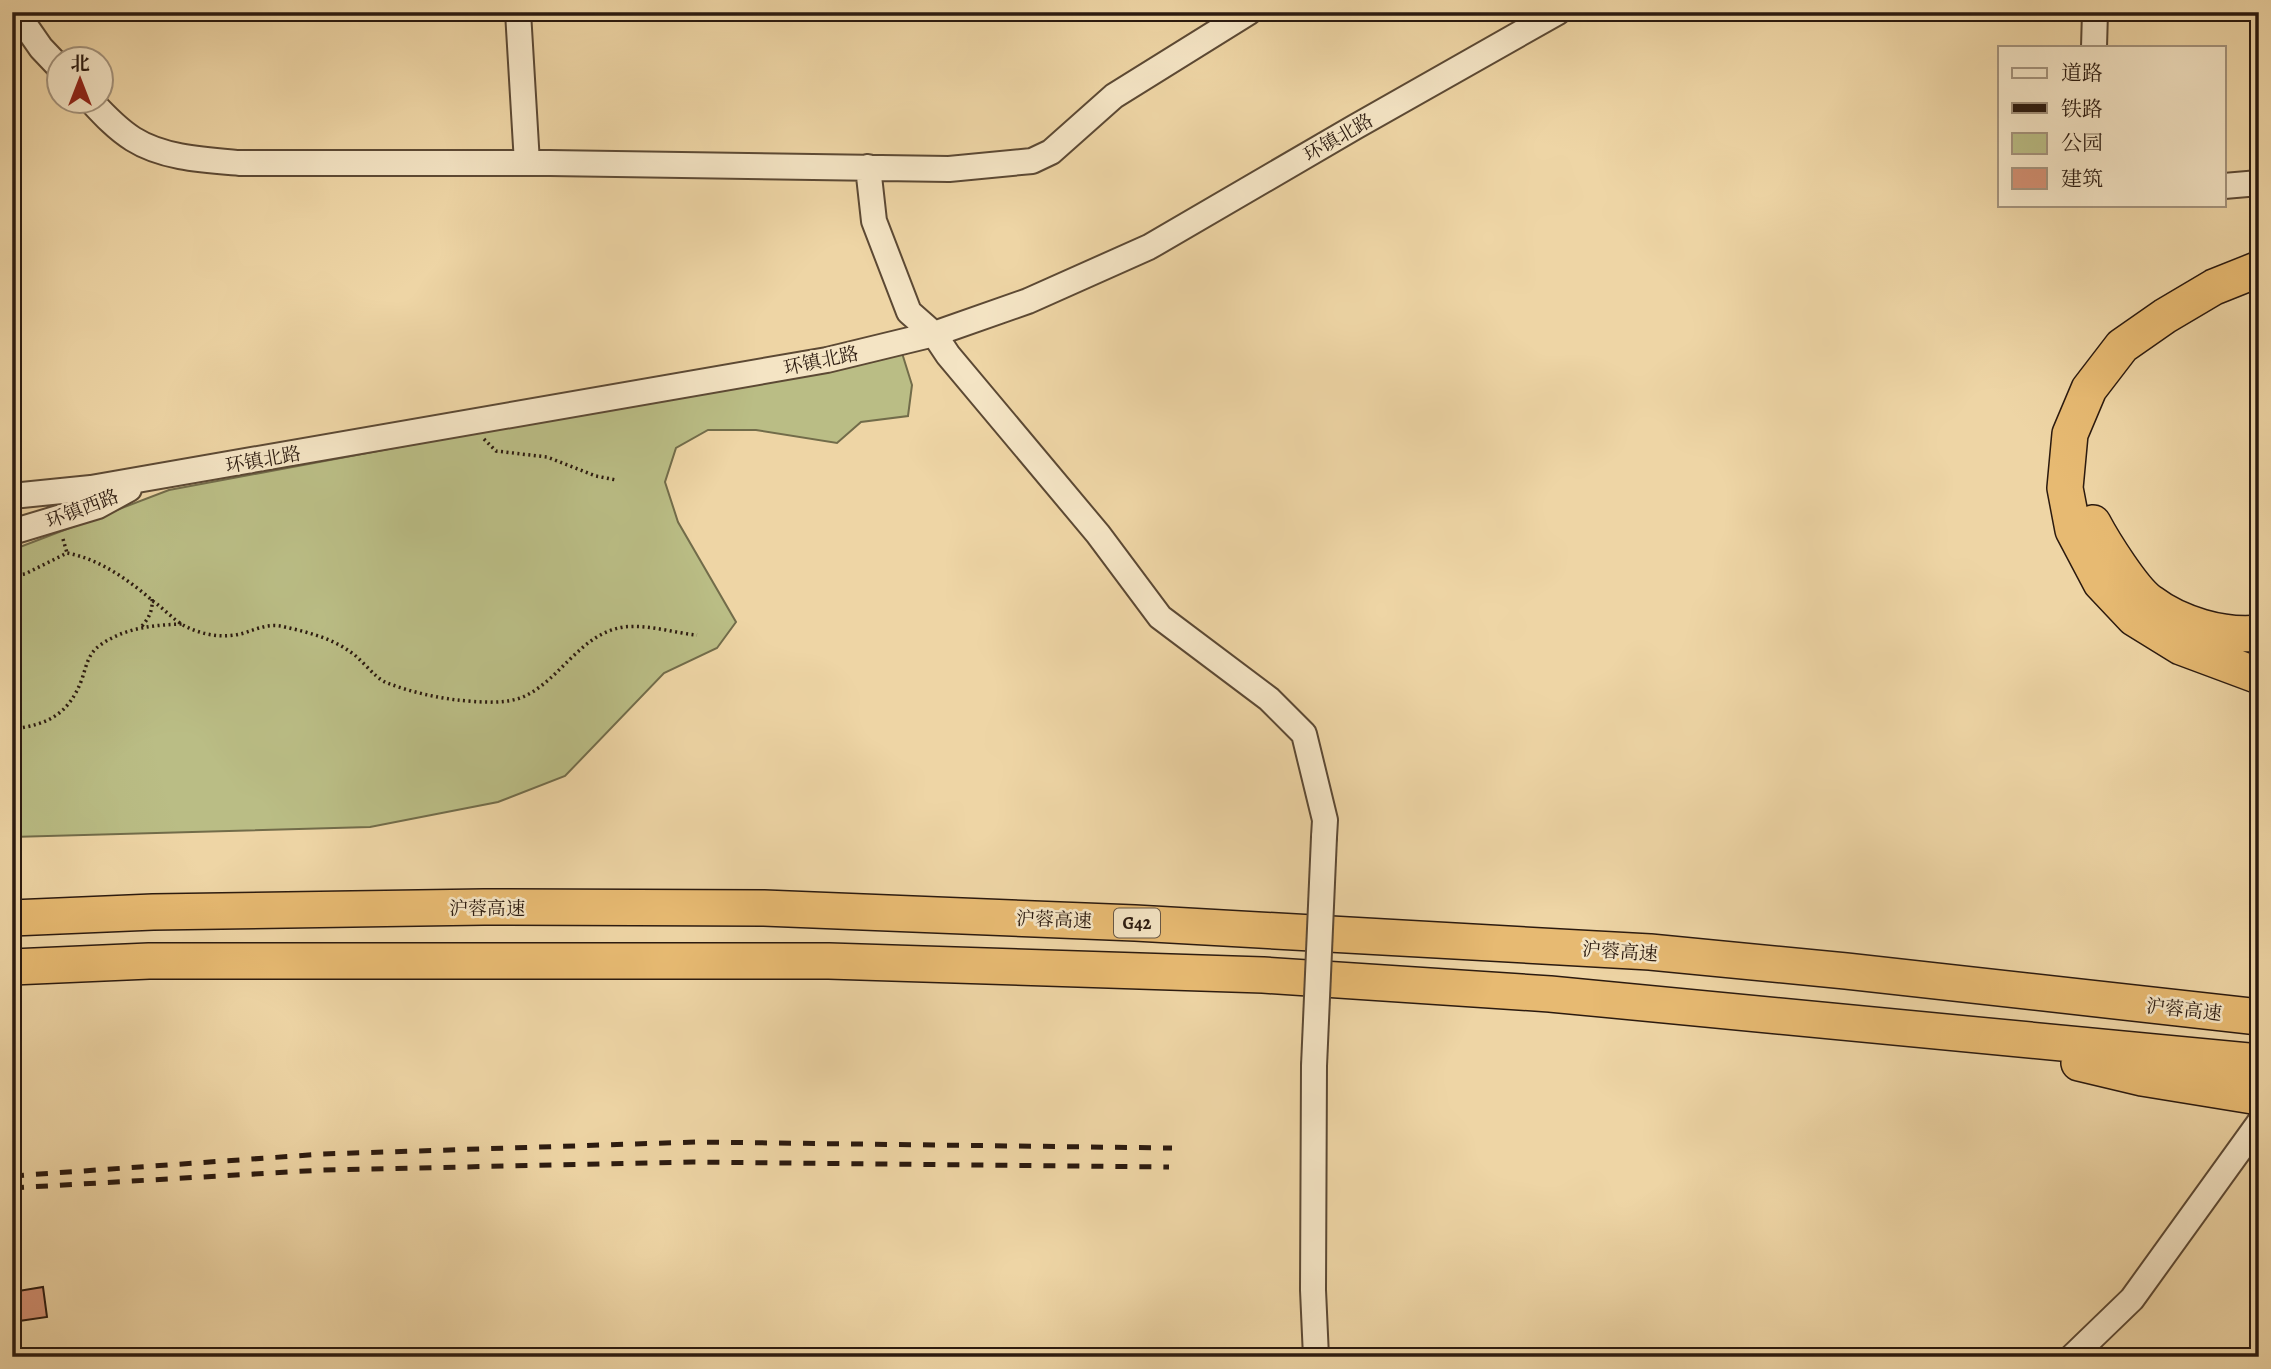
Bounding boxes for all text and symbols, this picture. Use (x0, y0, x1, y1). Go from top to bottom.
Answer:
north arrow (46, 46, 116, 116)
legend (1998, 46, 2226, 206)
text: 北 (70, 51, 90, 77)
text: 道路 (2061, 59, 2103, 87)
text: 铁路 (2061, 95, 2103, 123)
street label: 环镇北路 (1299, 108, 1378, 168)
text: 公园 (2061, 129, 2103, 157)
text: 建筑 (2061, 165, 2103, 193)
street label: 环镇北路 (781, 340, 861, 382)
street label: 环镇北路 (223, 441, 303, 479)
street label: 环镇西路 (42, 483, 123, 535)
street label: 沪蓉高速 (449, 896, 525, 922)
street label: 沪蓉高速 (1016, 906, 1092, 934)
road number: G42 (1114, 908, 1160, 938)
street label: 沪蓉高速 (1581, 936, 1659, 968)
street label: 沪蓉高速 (2145, 993, 2223, 1027)

